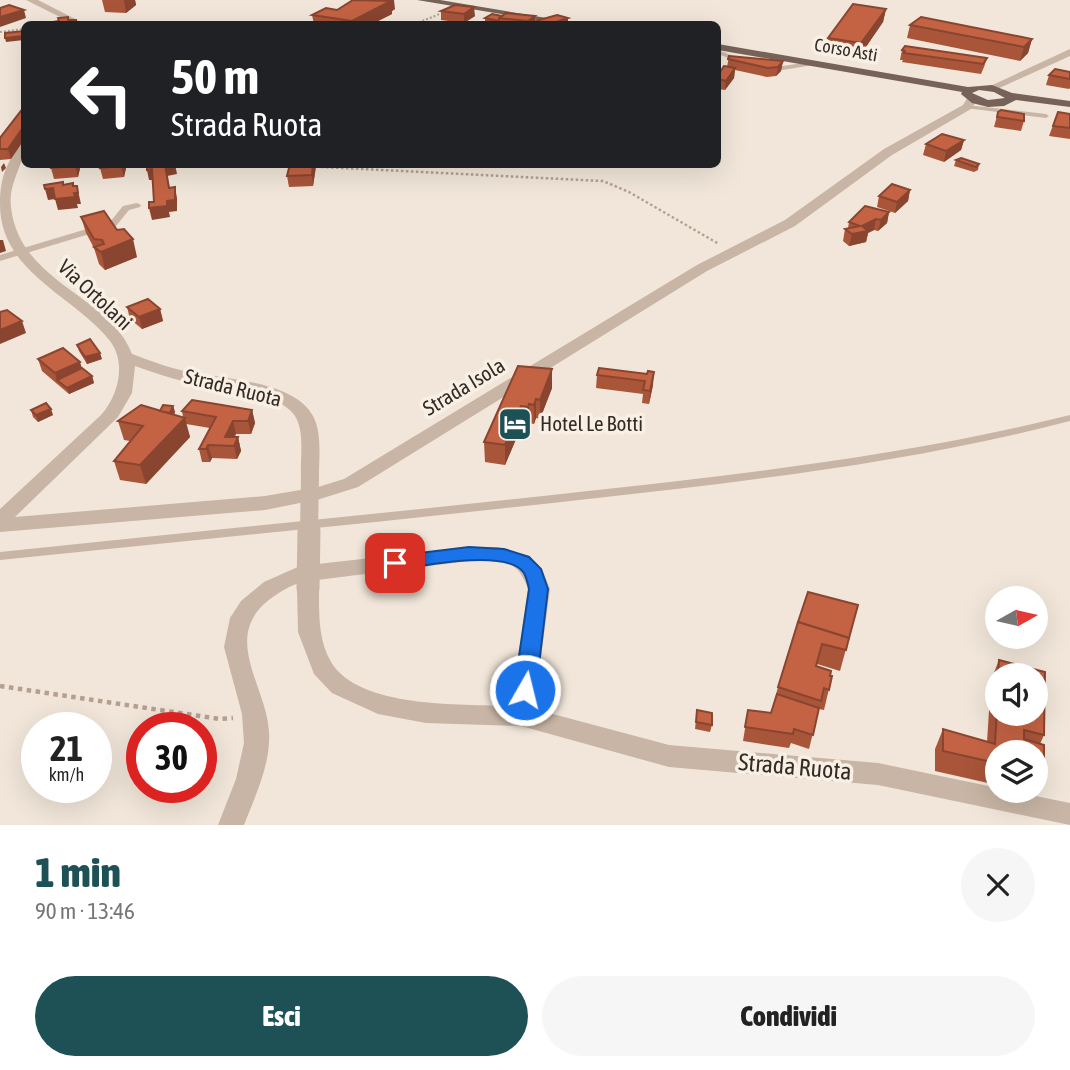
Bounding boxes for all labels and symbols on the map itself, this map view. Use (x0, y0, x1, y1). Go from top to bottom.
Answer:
street label: Corso Asti (813, 34, 879, 65)
street label: Via Ortolani (54, 254, 138, 334)
street label: Strada Isola (418, 352, 509, 420)
street label: Strada Ruota (182, 363, 284, 411)
hotel icon: Hotel Le Botti (496, 405, 534, 443)
place label: Hotel Le Botti (540, 411, 643, 435)
pin (365, 533, 425, 593)
north arrow (985, 586, 1048, 649)
position arrow (488, 653, 562, 727)
speed limit sign: 30 (126, 712, 217, 803)
street label: Strada Ruota (737, 748, 853, 785)

